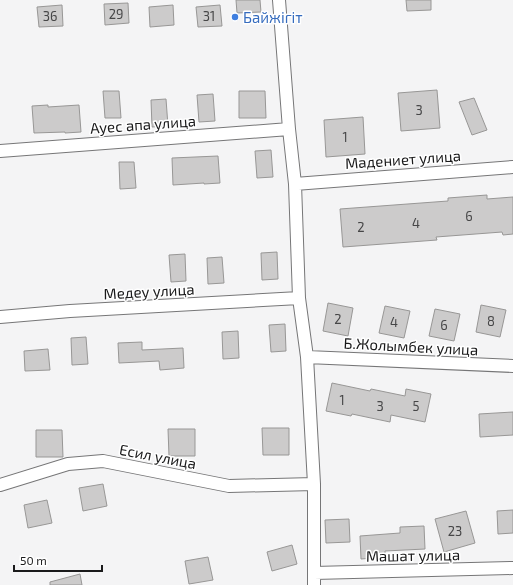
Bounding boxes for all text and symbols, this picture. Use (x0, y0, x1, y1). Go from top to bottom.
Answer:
house number: 29 (109, 6, 123, 22)
house number: 36 (43, 8, 57, 24)
house number: 31 (203, 8, 215, 24)
place label: Байжігіт (243, 8, 303, 26)
marker: Байжігіт (230, 12, 240, 22)
house number: 3 (415, 102, 423, 118)
street label: Ауес апа улица (89, 111, 197, 138)
house number: 1 (342, 129, 348, 145)
street label: Мадениет улица (344, 146, 462, 173)
house number: 6 (465, 208, 473, 224)
house number: 4 (412, 215, 420, 231)
house number: 2 (357, 219, 365, 235)
street label: Медеу улица (103, 280, 195, 303)
house number: 2 (334, 311, 342, 327)
house number: 8 (487, 313, 495, 329)
house number: 4 (390, 314, 398, 330)
house number: 6 (440, 317, 448, 333)
street label: Б.Жолымбек улица (343, 333, 479, 360)
house number: 1 (339, 392, 345, 408)
house number: 3 (376, 398, 384, 414)
house number: 5 (413, 398, 420, 414)
street label: Есил улица (118, 440, 198, 473)
house number: 23 (448, 523, 462, 539)
street label: Машат улица (366, 545, 460, 566)
scale bar (14, 547, 102, 573)
text: 50 m (20, 553, 47, 567)

